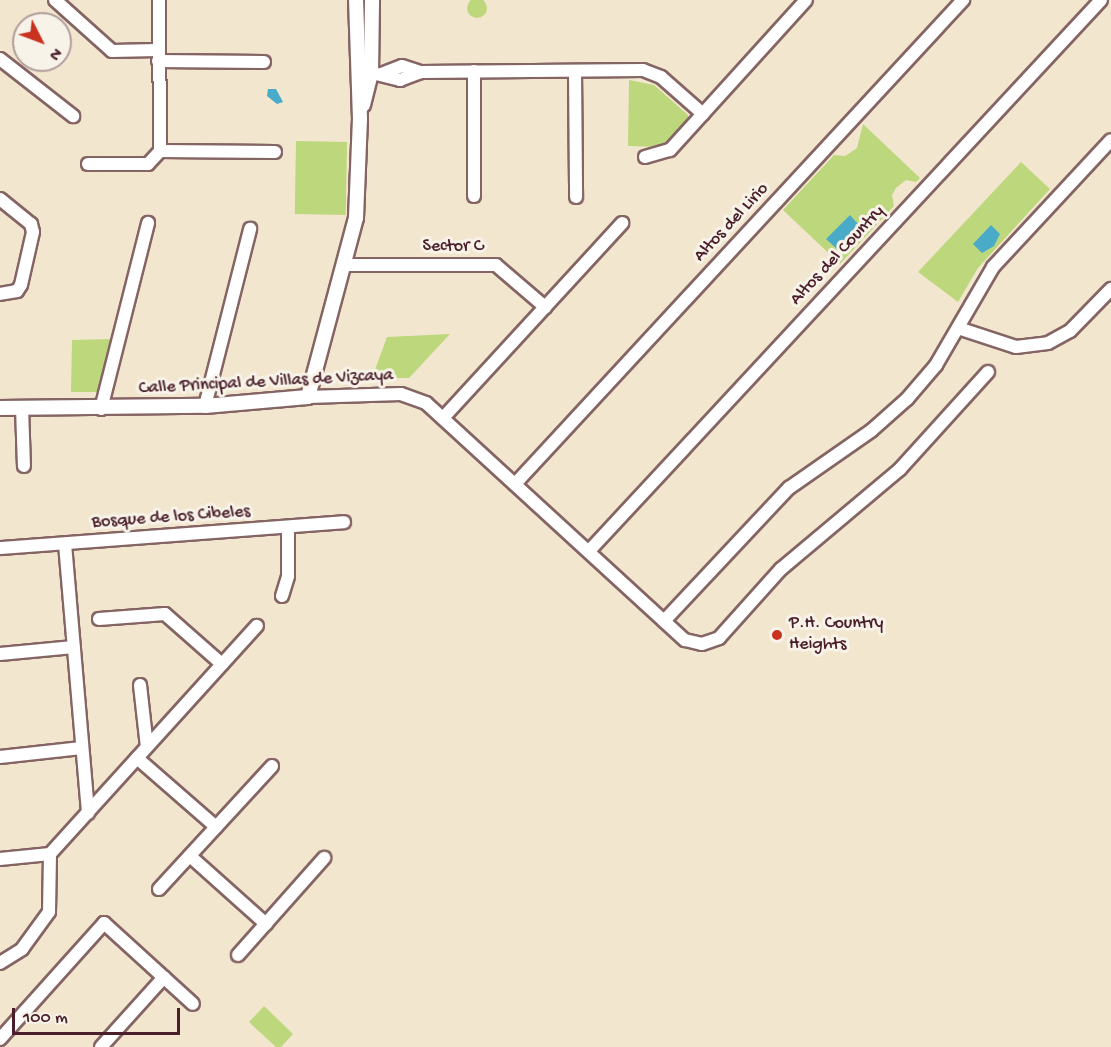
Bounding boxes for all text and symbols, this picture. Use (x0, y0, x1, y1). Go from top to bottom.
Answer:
north arrow (12, 12, 72, 72)
text: N (44, 43, 65, 63)
street label: Altos del Lirio (690, 179, 774, 267)
street label: Altos del Country (786, 201, 890, 311)
street label: Sector C (423, 236, 483, 258)
street label: Calle Principal de Villas de Vizcaya (138, 366, 394, 400)
street label: Bosque de los Cibeles (91, 502, 251, 534)
place label: P.H. Country Heights (789, 614, 883, 656)
marker: P.H. Country Heights (770, 628, 784, 642)
scale bar (15, 996, 183, 1034)
text: 100 m (23, 1008, 68, 1029)

